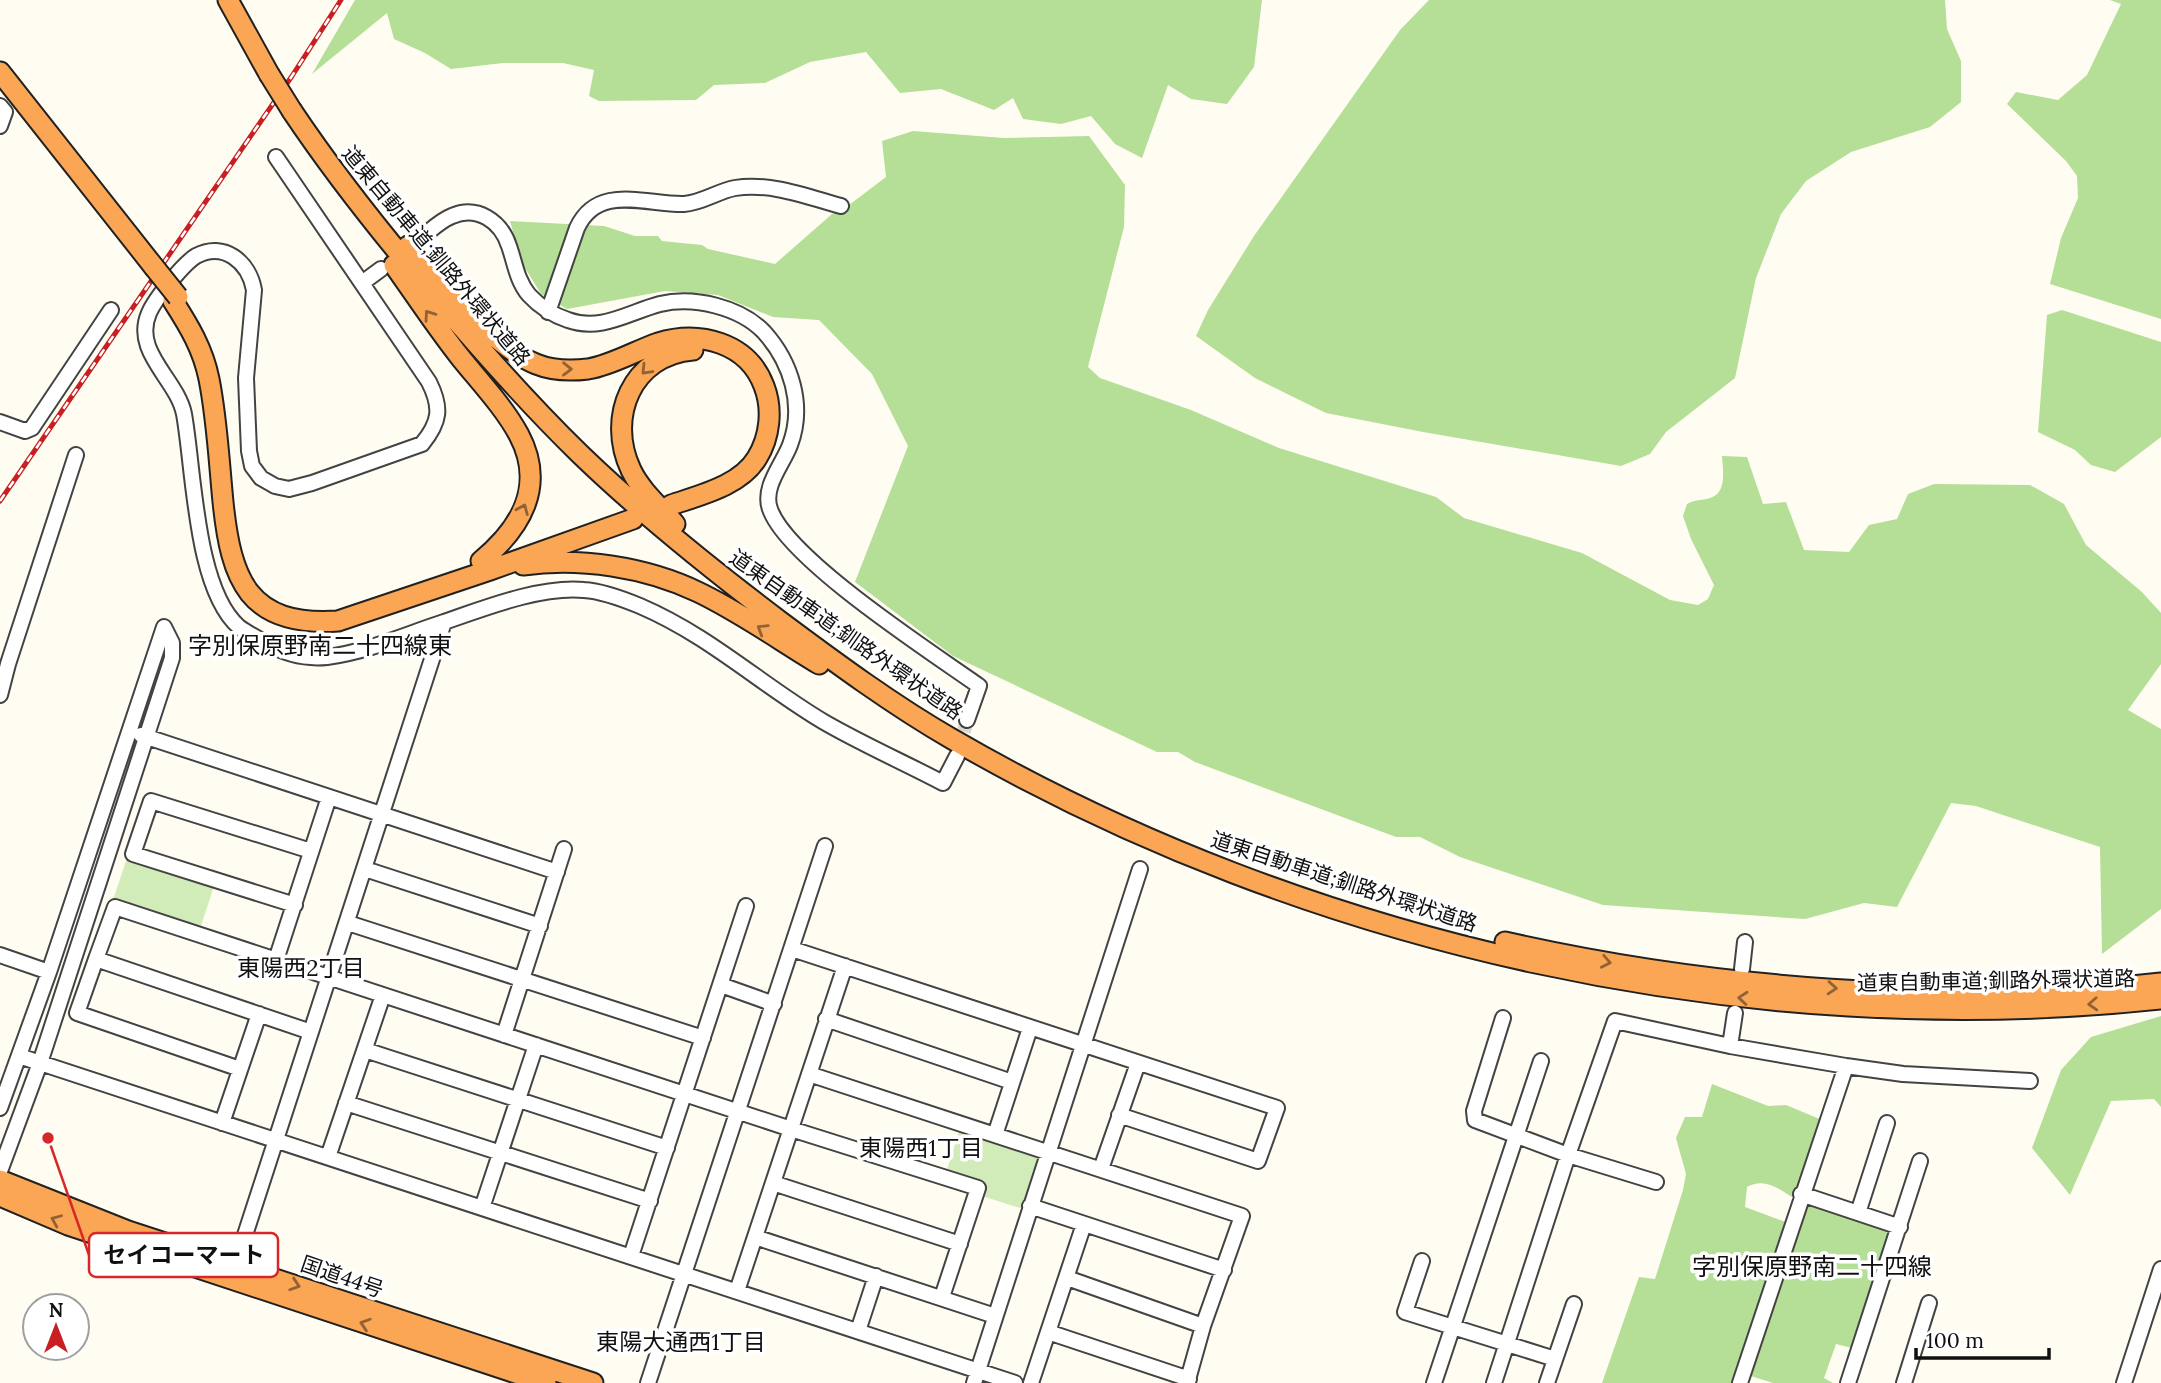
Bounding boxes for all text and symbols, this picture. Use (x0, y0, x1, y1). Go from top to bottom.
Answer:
street label: 道東自動車道;釧路外環状道路 (337, 140, 536, 371)
one-way arrow (425, 310, 437, 323)
one-way arrow (562, 362, 573, 377)
one-way arrow (642, 362, 655, 375)
one-way arrow (515, 504, 529, 516)
street label: 道東自動車道;釧路外環状道路 (724, 544, 968, 726)
one-way arrow (757, 624, 770, 637)
district label: 字別保原野南二十四線東 (188, 630, 452, 661)
street label: 道東自動車道;釧路外環状道路 (1208, 826, 1481, 937)
district label: 東陽西2丁目 (237, 953, 365, 982)
one-way arrow (1601, 954, 1612, 969)
street label: 道東自動車道;釧路外環状道路 (1857, 965, 2135, 996)
one-way arrow (1827, 980, 1838, 995)
one-way arrow (1738, 991, 1749, 1006)
one-way arrow (2087, 997, 2098, 1012)
district label: 東陽西1丁目 (859, 1133, 983, 1162)
one-way arrow (51, 1214, 64, 1228)
callout: セイコーマート (89, 1233, 278, 1277)
text: セイコーマート (104, 1240, 265, 1269)
street label: 国道44号 (297, 1250, 387, 1303)
district label: 字別保原野南二十四線 (1692, 1251, 1932, 1282)
one-way arrow (288, 1277, 301, 1291)
north arrow (21, 1292, 91, 1362)
text: N (49, 1298, 64, 1322)
scale bar (1916, 1316, 2049, 1360)
one-way arrow (359, 1318, 371, 1332)
district label: 東陽大通西1丁目 (596, 1327, 766, 1356)
text: 100 m (1926, 1327, 1984, 1354)

